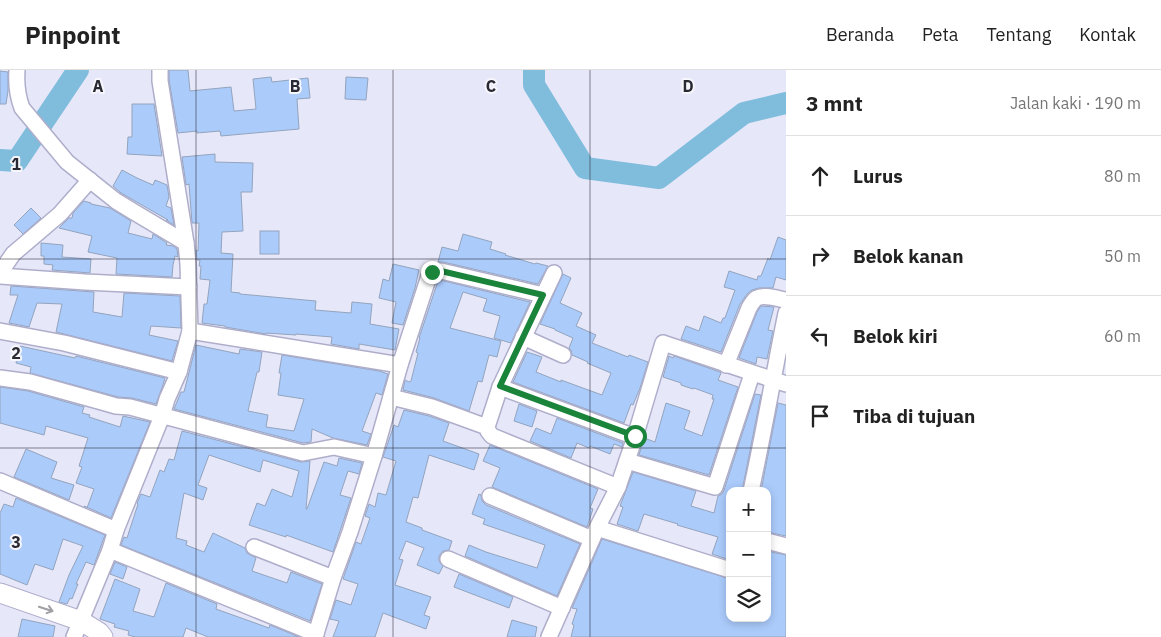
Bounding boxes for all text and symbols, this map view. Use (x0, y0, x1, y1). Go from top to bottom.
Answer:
text: Pinpoint (25, 19, 120, 51)
text: Beranda (826, 23, 894, 46)
text: Peta (922, 23, 958, 46)
text: Tentang (986, 23, 1051, 46)
text: Kontak (1079, 23, 1136, 46)
text: A (93, 76, 104, 96)
text: B (290, 76, 301, 96)
text: C (486, 76, 496, 96)
text: D (682, 76, 694, 96)
text: 3 mnt (806, 89, 863, 117)
text: Jalan kaki · 190 m (1010, 93, 1141, 113)
text: 1 (11, 154, 21, 174)
icon: ahead (806, 162, 834, 190)
text: Lurus (853, 164, 903, 188)
text: 80 m (1104, 166, 1141, 186)
icon: right (806, 242, 834, 270)
text: Belok kanan (853, 244, 964, 268)
text: 50 m (1104, 246, 1141, 266)
route end (421, 261, 444, 284)
icon: left (806, 322, 834, 350)
text: Belok kiri (853, 324, 938, 348)
text: 60 m (1104, 326, 1141, 346)
text: 2 (11, 343, 21, 363)
icon: arrive (806, 402, 834, 430)
text: Tiba di tujuan (853, 404, 975, 428)
route start (624, 425, 647, 448)
map controls (726, 487, 771, 622)
button: + (726, 487, 771, 532)
text: 3 (11, 532, 21, 552)
button: − (726, 532, 771, 577)
button: layers (726, 577, 771, 622)
one-way arrow (38, 605, 53, 614)

